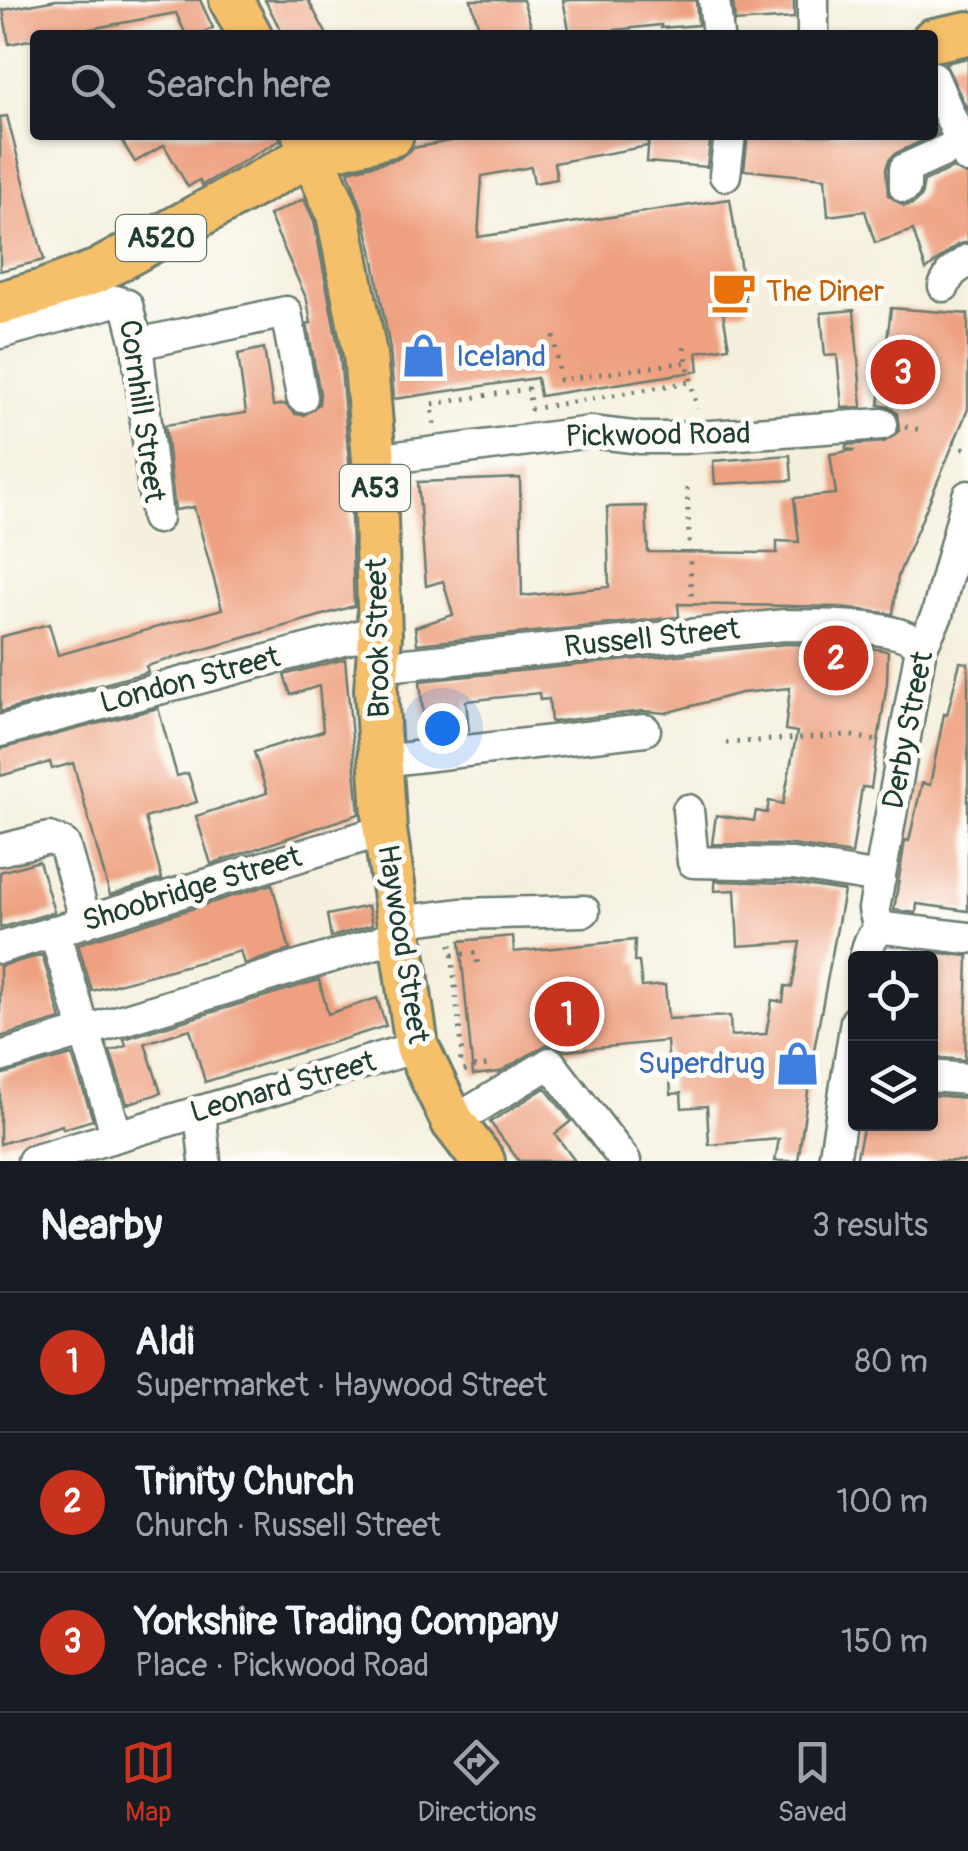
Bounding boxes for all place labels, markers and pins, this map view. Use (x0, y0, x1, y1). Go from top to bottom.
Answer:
cafe icon: The Diner (709, 267, 757, 315)
place label: The Diner (766, 273, 885, 310)
shop icon: Iceland (399, 332, 447, 380)
pin: 3 (870, 334, 936, 410)
place label: Iceland (456, 338, 546, 375)
pin: 2 (804, 620, 868, 696)
pin: 1 (534, 976, 600, 1052)
shop icon: Superdrug (774, 1039, 822, 1087)
place label: Superdrug (638, 1045, 765, 1082)

